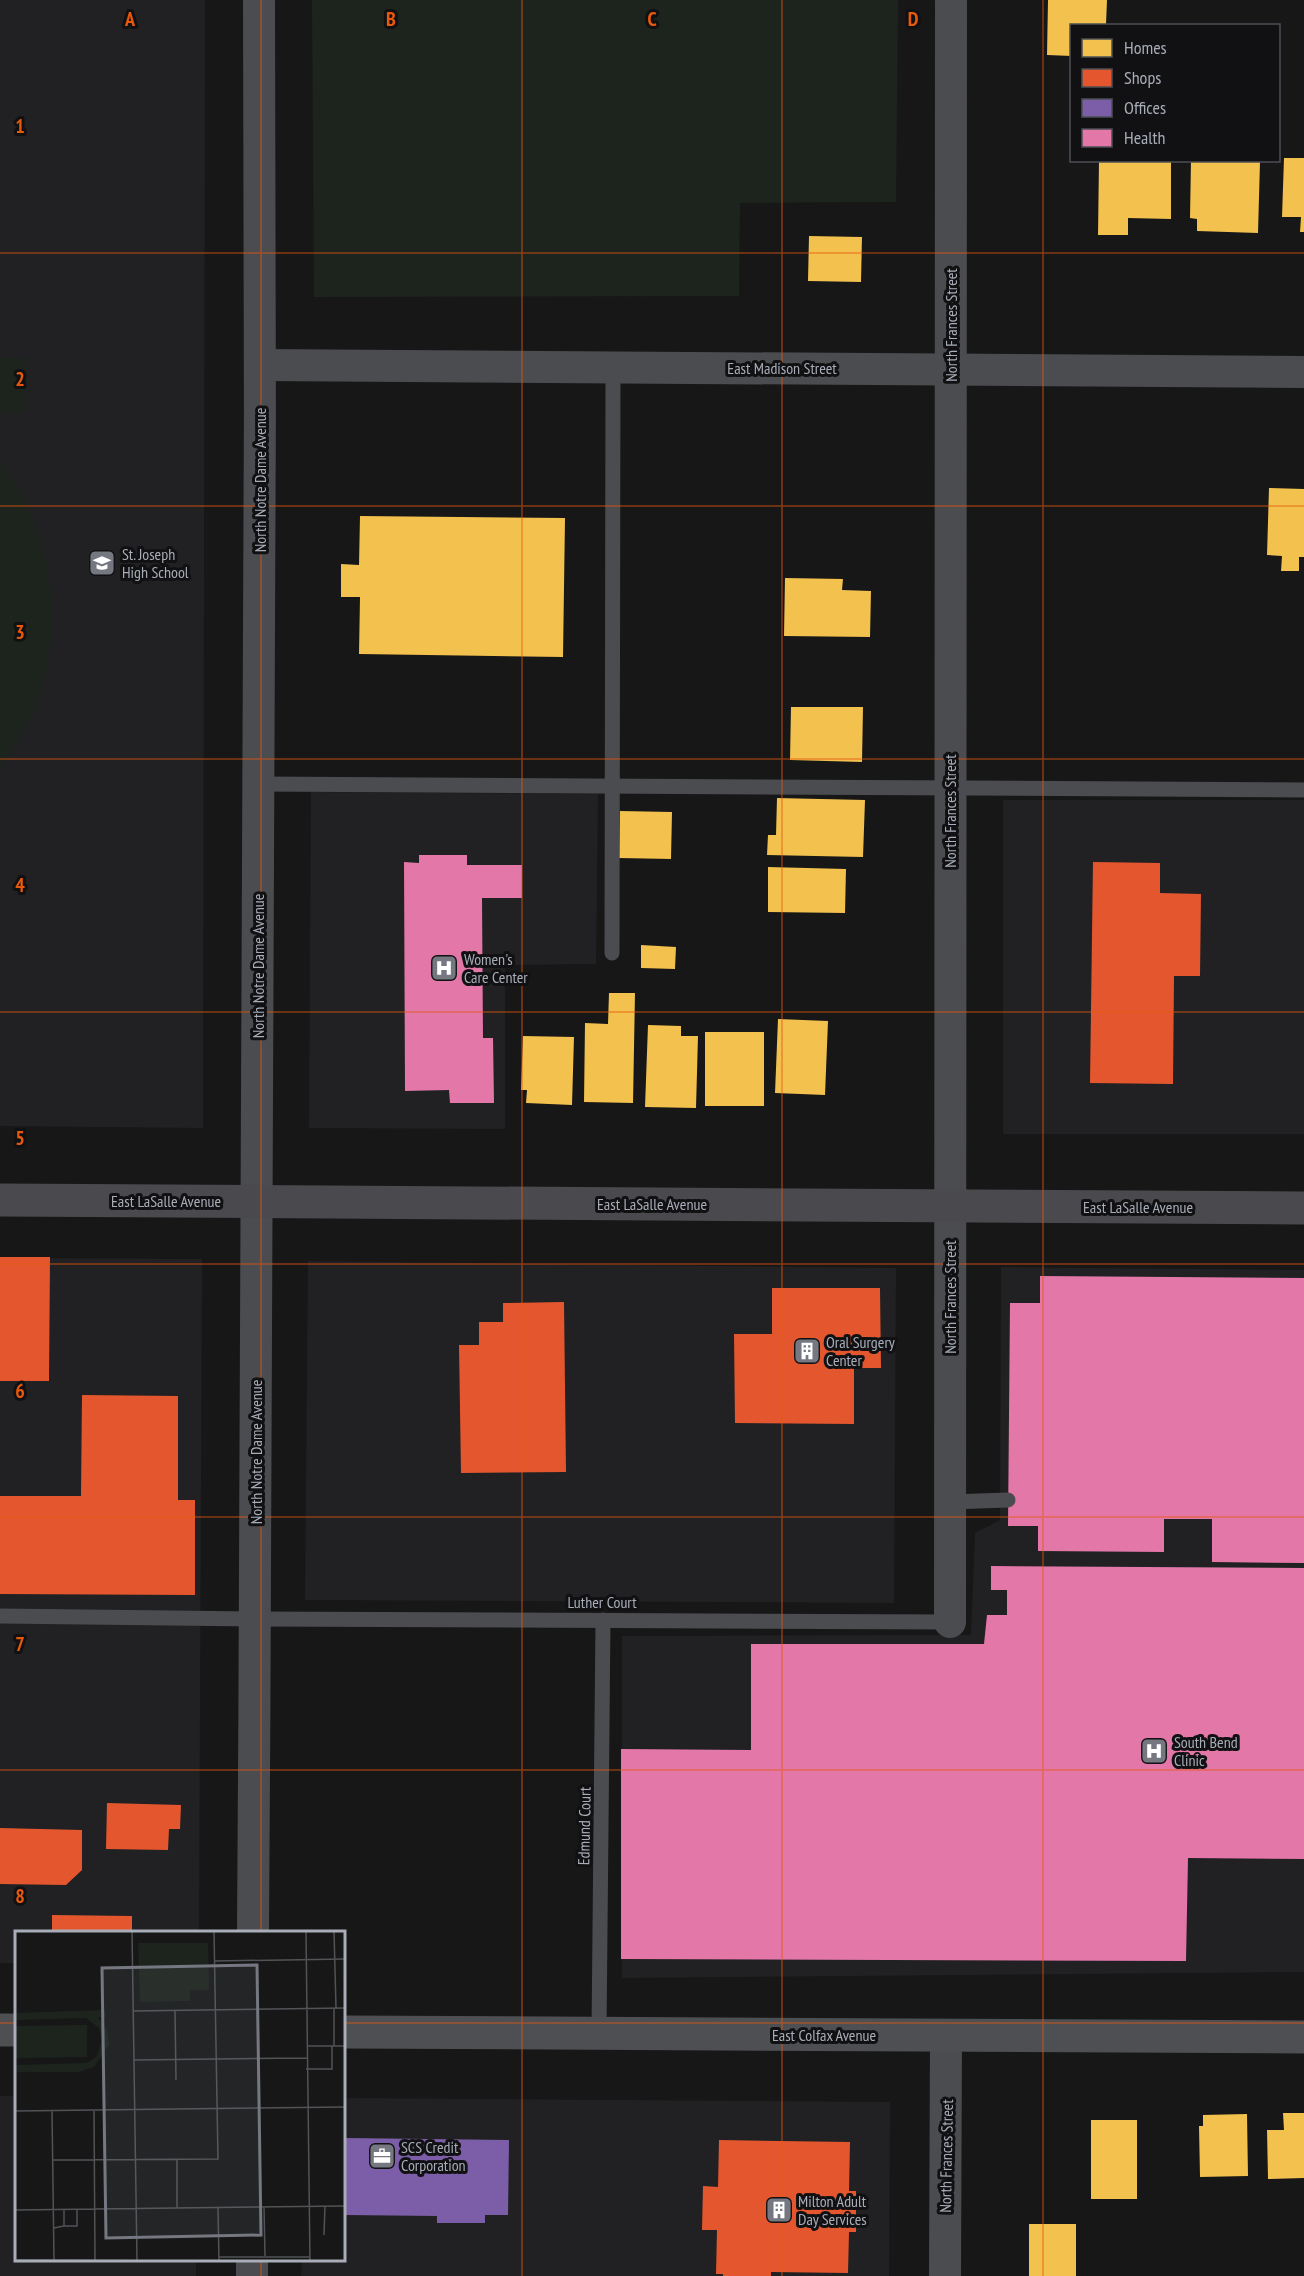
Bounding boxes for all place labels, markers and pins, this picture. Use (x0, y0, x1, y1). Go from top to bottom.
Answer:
place label: St. Joseph High School (122, 544, 189, 582)
school or university icon: St. Joseph High School (87, 548, 117, 578)
place label: Women's Care Center (464, 949, 528, 987)
hospital icon: Women's Care Center (429, 953, 459, 983)
place label: Oral Surgery Center (826, 1332, 895, 1370)
building icon: Oral Surgery Center (792, 1336, 822, 1366)
place label: South Bend Clinic (1174, 1732, 1238, 1770)
hospital icon: South Bend Clinic (1139, 1736, 1169, 1766)
place label: SCS Credit Corporation (401, 2137, 466, 2175)
office icon: SCS Credit Corporation (367, 2141, 397, 2171)
place label: Milton Adult Day Services (798, 2191, 867, 2229)
building icon: Milton Adult Day Services (764, 2195, 794, 2225)

